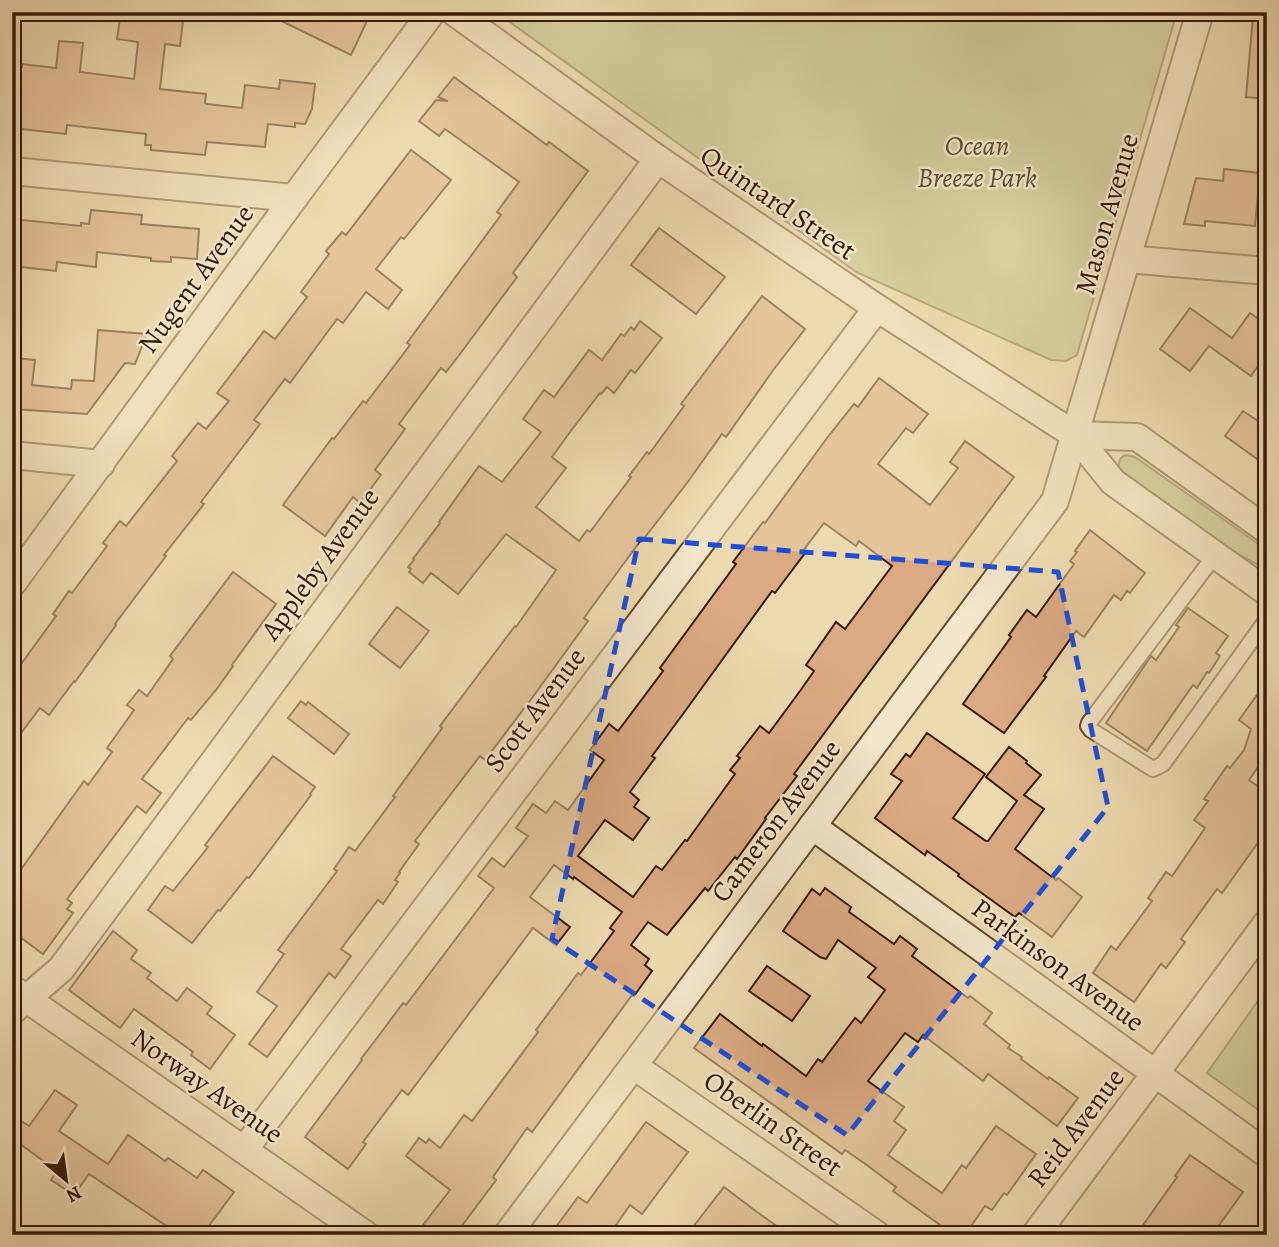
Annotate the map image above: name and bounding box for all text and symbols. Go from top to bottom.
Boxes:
park label: Ocean Breeze Park [917,127,1037,197]
street label: Mason Avenue [1066,129,1148,299]
street label: Quintard Street [693,137,863,269]
street label: Nugent Avenue [129,197,263,361]
street label: Appleby Avenue [251,480,388,649]
street label: Scott Avenue [476,640,594,780]
street label: Cameron Avenue [702,732,850,910]
street label: Parkinson Avenue [964,889,1152,1041]
street label: Norway Avenue [123,1019,291,1153]
street label: Reid Avenue [1018,1060,1134,1196]
street label: Oberlin Street [696,1062,850,1186]
north arrow [32,1146,102,1216]
text: N [61,1179,86,1209]

